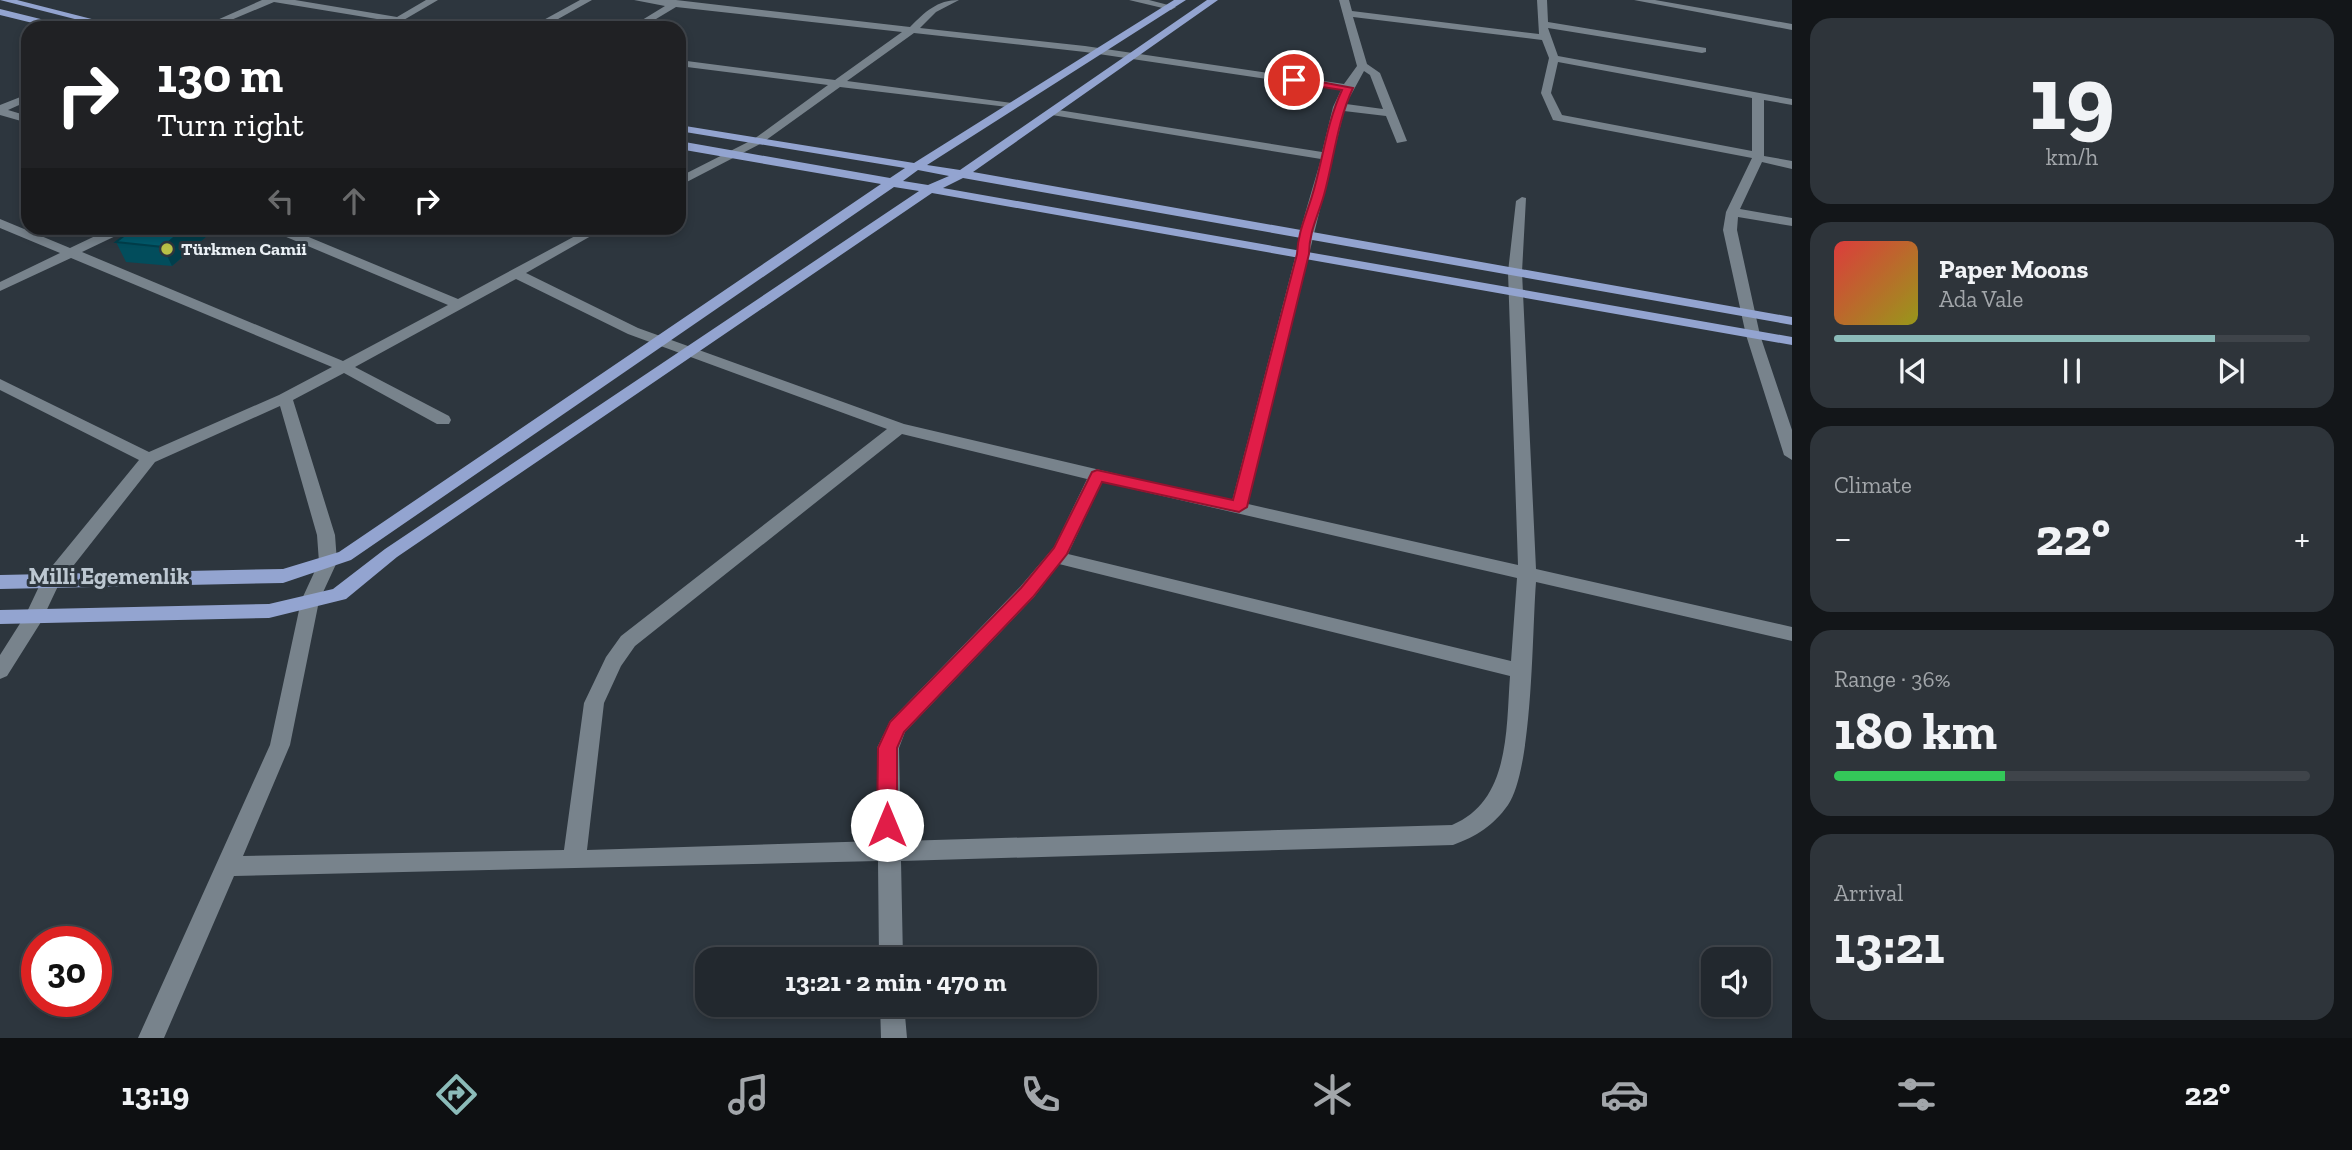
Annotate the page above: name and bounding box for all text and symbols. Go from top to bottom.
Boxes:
text: 19 [2029,43,2115,152]
text: 130 m [157,46,283,105]
icon: right [42,49,133,140]
pin [1264,50,1324,110]
icon: arrive [1275,61,1313,99]
text: Turn right [157,106,304,144]
text: km/h [2046,143,2098,171]
icon: left [262,182,300,220]
icon: ahead [335,182,373,220]
icon: right [408,182,446,220]
place label: Türkmen Camii [181,238,307,260]
marker: Türkmen Camii [159,241,175,257]
text: Paper Moons [1939,253,2088,285]
text: Ada Vale [1939,285,2023,313]
icon: previous [1894,352,1932,390]
icon: pause [2053,352,2091,390]
icon: next [2212,352,2250,390]
text: Climate [1834,471,1912,499]
text: 22° [2036,506,2110,568]
text: − [1834,515,1852,561]
text: + [2294,515,2310,561]
district label: Milli Egemenlik [29,562,190,590]
text: Range · 36% [1834,665,1951,693]
text: 180 km [1834,700,1997,762]
position arrow [850,788,924,862]
text: Arrival [1834,879,1903,907]
text: 13:21 [1834,914,1945,976]
speed limit sign: 30 [21,926,112,1017]
map controls [1701,947,1771,1017]
button: sound [1701,947,1771,1017]
text: 13:21 · 2 min · 470 m [785,966,1007,998]
icon: directions [432,1070,481,1119]
icon: music [724,1070,773,1119]
icon: phone [1016,1070,1065,1119]
icon: climate [1308,1070,1357,1119]
icon: car [1600,1070,1649,1119]
icon: filters [1892,1070,1941,1119]
text: 13:19 [122,1075,189,1113]
text: 22° [2184,1075,2230,1113]

